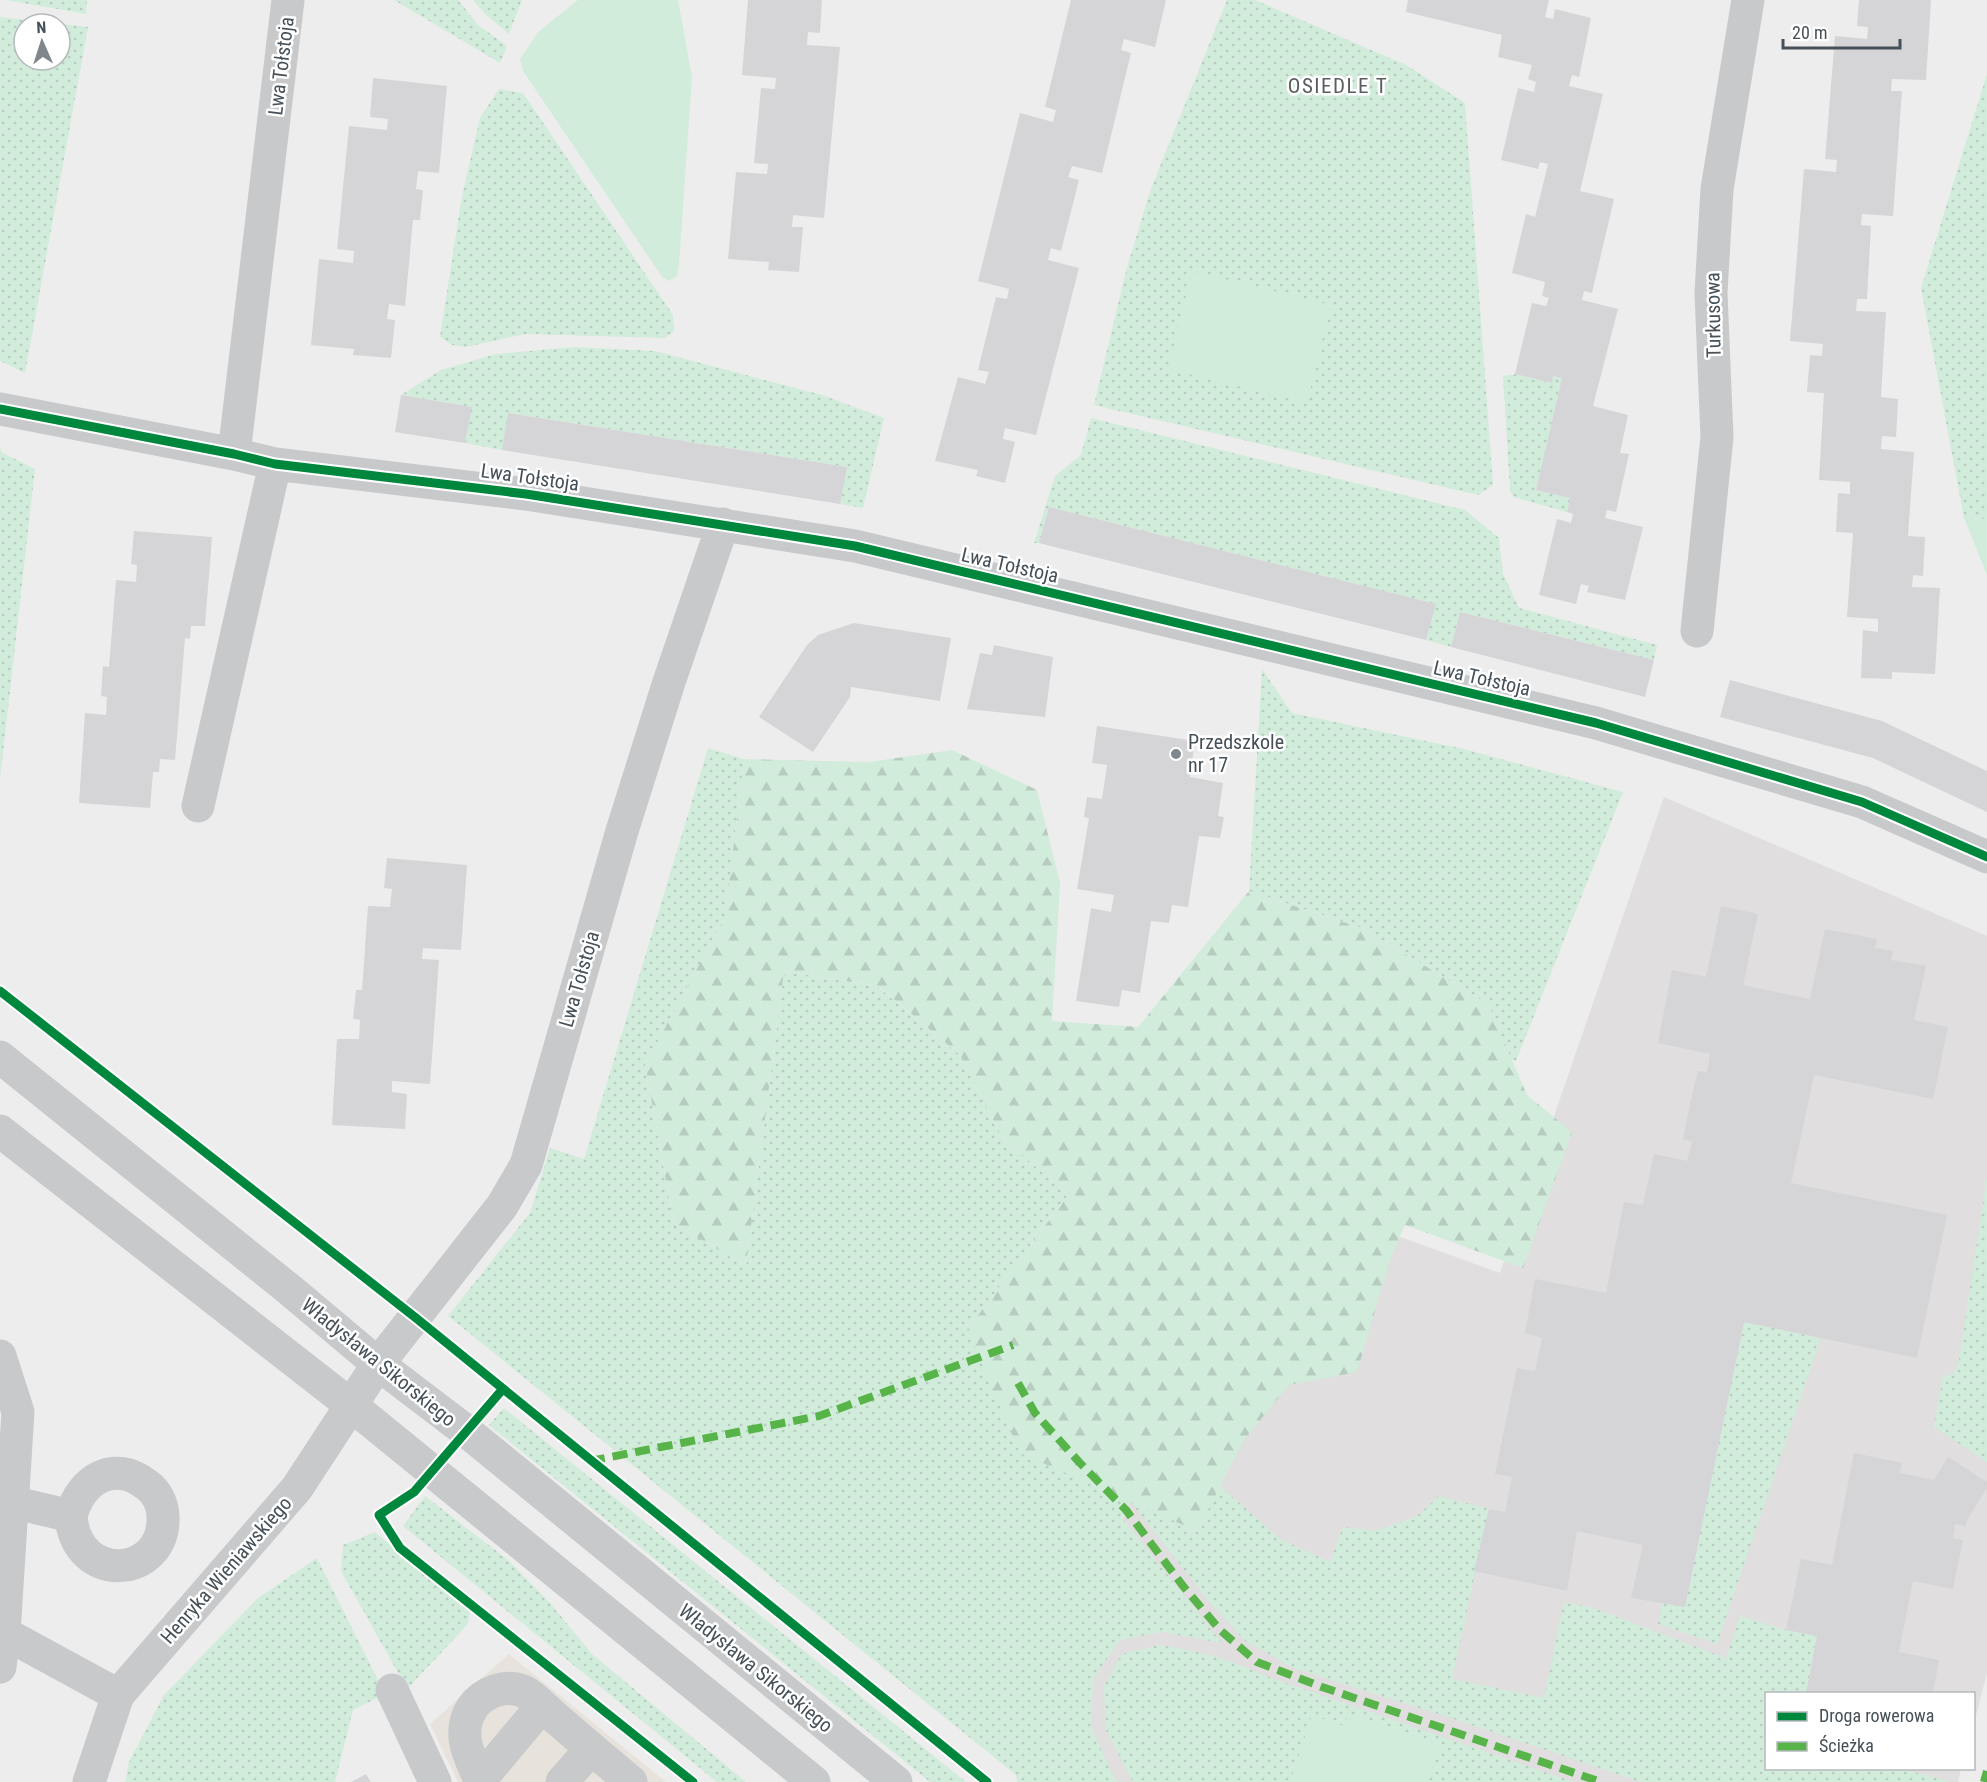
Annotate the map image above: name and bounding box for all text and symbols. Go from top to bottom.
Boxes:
north arrow [12,12,72,72]
scale bar [1783,12,1900,50]
street label: Lwa Tołstoja [263,15,299,117]
text: N [36,18,47,37]
text: 20 m [1792,22,1827,43]
district label: OSIEDLE T [1288,74,1388,98]
street label: Turkusowa [1700,272,1726,358]
street label: Lwa Tołstoja [479,458,581,496]
street label: Lwa Tołstoja [959,542,1061,588]
street label: Lwa Tołstoja [1431,655,1533,701]
place label: Przedszkole nr 17 [1188,730,1284,777]
marker: Przedszkole nr 17 [1169,747,1183,761]
street label: Lwa Tołstoja [554,928,604,1030]
street label: Władysława Sikorskiego [297,1293,461,1431]
street label: Henryka Wieniawskiego [155,1491,297,1649]
street label: Władysława Sikorskiego [674,1599,838,1737]
legend [1765,1692,1975,1770]
text: Droga rowerowa [1819,1705,1934,1726]
text: Ścieżka [1819,1735,1874,1756]

